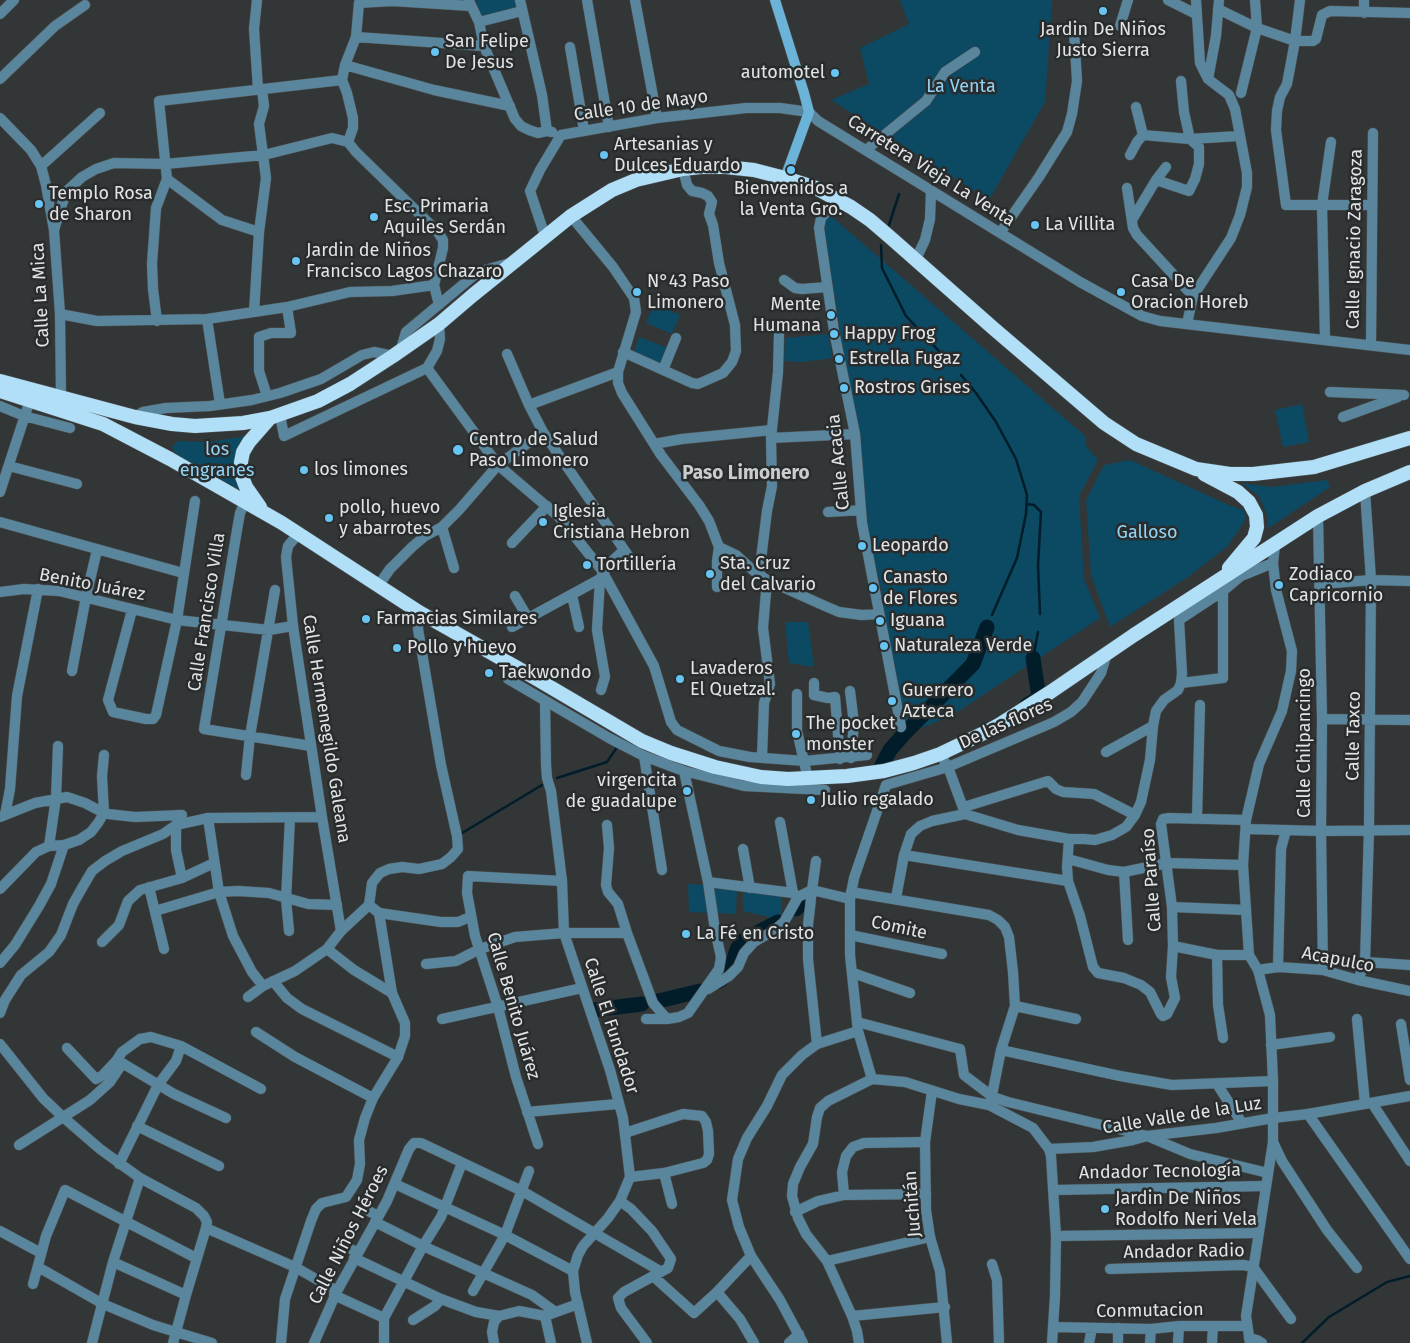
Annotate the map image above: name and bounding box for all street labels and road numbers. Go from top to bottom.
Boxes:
street label: Calle 10 de Mayo [572,86,710,126]
street label: Carretera Vieja La Venta [843,111,1019,231]
street label: Calle Ignacio Zaragoza [1343,149,1367,329]
street label: Calle La Mica [27,242,55,348]
street label: Calle Acacia [823,413,855,511]
street label: Calle Francisco Villa [184,531,230,693]
street label: Benito Juárez [37,564,147,606]
street label: Calle Hermenegildo Galeana [297,613,355,845]
street label: Calle Chilpancingo [1294,668,1316,818]
street label: Calle Taxco [1342,691,1366,781]
street label: De las flores [956,694,1056,754]
street label: Calle Paraíso [1138,827,1166,933]
street label: Comite [869,912,929,944]
street label: Calle Benito Juárez [482,930,544,1082]
street label: Acapulco [1300,942,1376,978]
street label: Calle El Fundador [579,955,643,1097]
street label: Calle Valle de la Luz [1101,1093,1263,1139]
street label: Andador Tecnología [1079,1160,1241,1184]
street label: Calle Niños Héroes [305,1162,393,1308]
street label: Juchitán [900,1170,926,1238]
street label: Andador Radio [1123,1240,1245,1264]
street label: Conmutacion [1096,1299,1204,1323]

